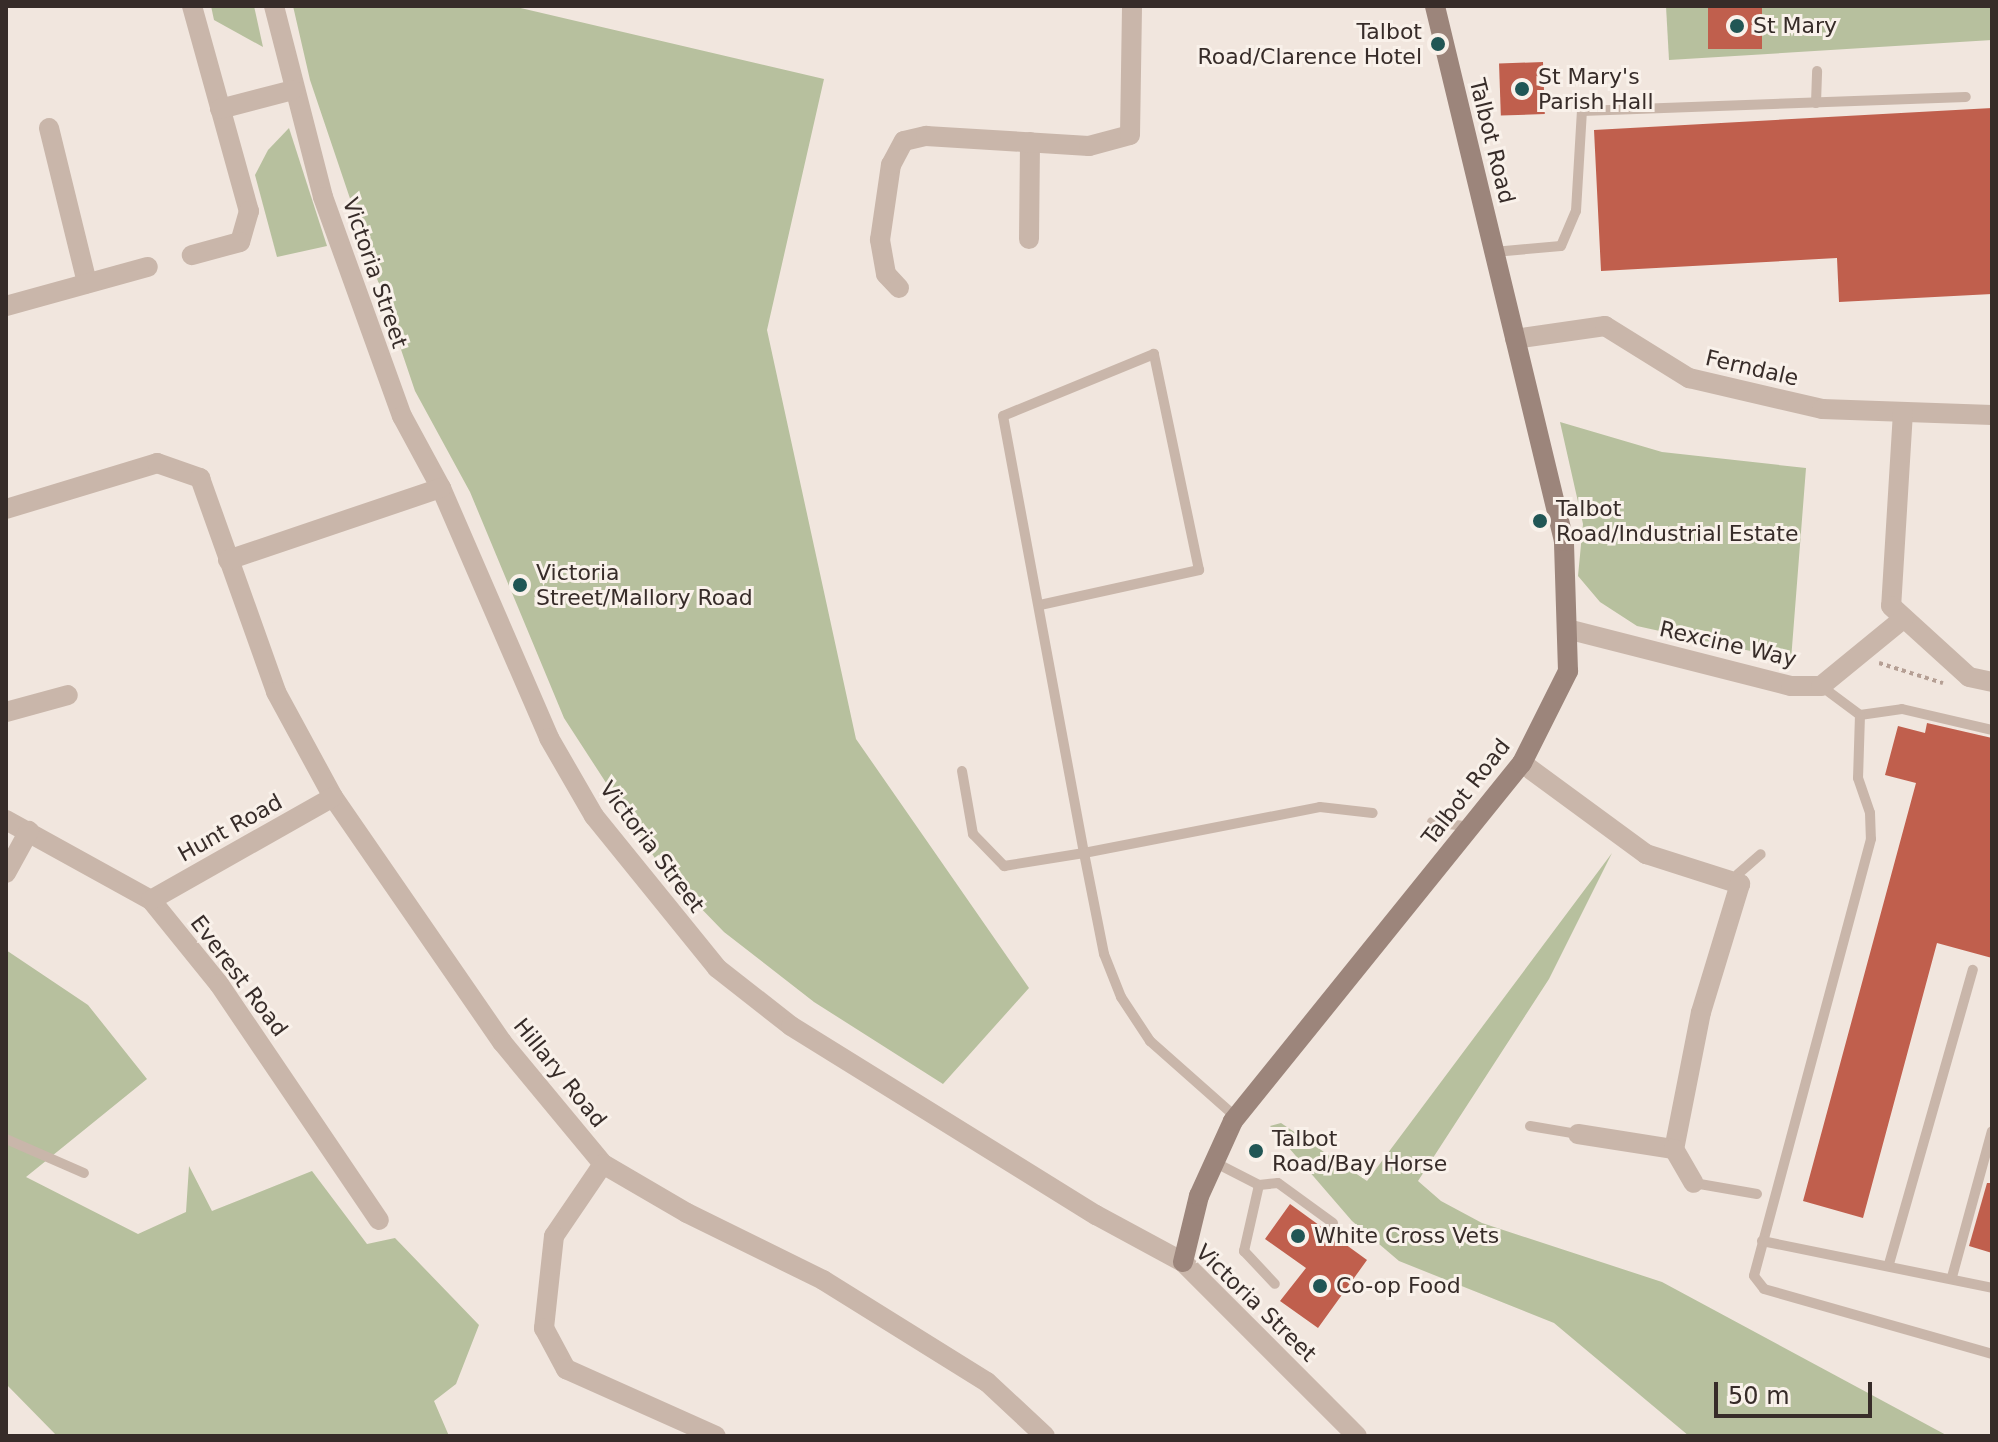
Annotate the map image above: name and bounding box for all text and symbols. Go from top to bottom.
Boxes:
place label: St Mary [1753,13,1837,39]
marker: St Mary [1728,17,1746,35]
place label: Talbot Road/Clarence Hotel [1197,18,1422,70]
marker: Talbot Road/Clarence Hotel [1429,35,1447,53]
place label: St Mary's Parish Hall [1538,63,1654,114]
street label: Talbot Road [1464,76,1520,206]
marker: St Mary's Parish Hall [1513,80,1531,98]
street label: Victoria Street [337,194,413,352]
street label: Ferndale [1703,344,1801,392]
place label: Talbot Road/Industrial Estate [1556,495,1798,546]
marker: Talbot Road/Industrial Estate [1531,512,1549,530]
place label: Victoria Street/Mallory Road [536,559,753,610]
marker: Victoria Street/Mallory Road [511,576,529,594]
street label: Rexcine Way [1657,615,1799,673]
street label: Talbot Road [1416,734,1516,850]
street label: Victoria Street [594,776,710,918]
street label: Hunt Road [173,789,287,867]
street label: Everest Road [185,910,293,1042]
street label: Hillary Road [508,1013,612,1133]
place label: Talbot Road/Bay Horse [1272,1125,1447,1176]
marker: Talbot Road/Bay Horse [1247,1142,1265,1160]
place label: White Cross Vets [1314,1223,1499,1249]
marker: White Cross Vets [1289,1227,1307,1245]
street label: Victoria Street [1190,1239,1322,1367]
place label: Co-op Food [1336,1273,1461,1299]
marker: Co-op Food [1311,1277,1329,1295]
scale bar [1718,1366,1876,1416]
text: 50 m [1728,1382,1790,1410]

